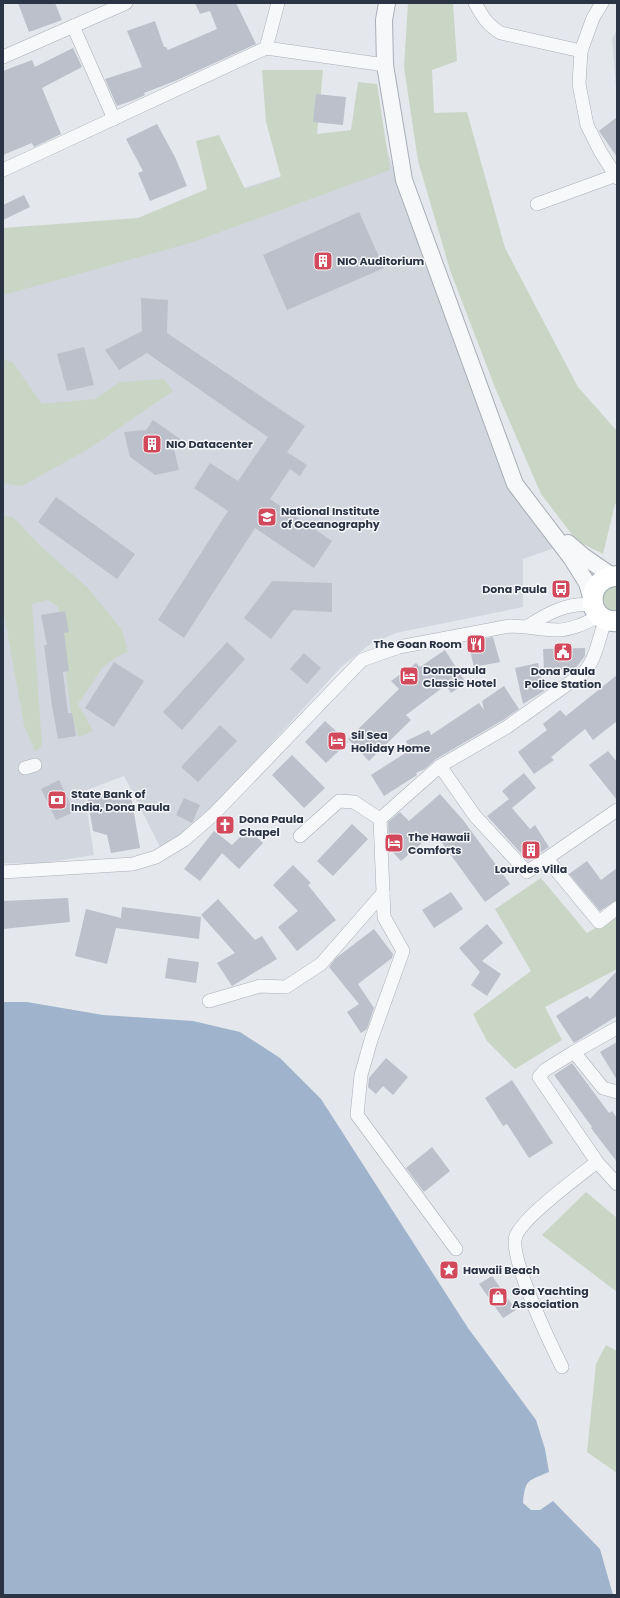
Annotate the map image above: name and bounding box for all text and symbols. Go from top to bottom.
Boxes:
building icon: NIO Auditorium [312,250,334,272]
place label: NIO Auditorium [337,253,425,269]
building icon: NIO Datacenter [141,433,163,455]
place label: NIO Datacenter [166,436,253,452]
place label: National Institute of Oceanography [281,503,380,532]
school or university icon: National Institute of Oceanography [256,506,278,528]
bus stop icon: Dona Paula [550,578,572,600]
place label: Dona Paula [482,581,547,597]
restaurant icon: The Goan Room [465,633,487,655]
place label: The Goan Room [374,636,462,652]
public building icon: Dona Paula Police Station [552,641,574,663]
place label: Donapaula Classic Hotel [423,662,496,691]
place label: Dona Paula Police Station [525,663,601,692]
hotel icon: Donapaula Classic Hotel [398,665,420,687]
place label: Sil Sea Holiday Home [351,727,430,756]
hotel icon: Sil Sea Holiday Home [326,730,348,752]
place label: State Bank of India, Dona Paula [71,786,170,815]
bank icon: State Bank of India, Dona Paula [46,789,68,811]
place label: Dona Paula Chapel [239,811,304,840]
church icon: Dona Paula Chapel [214,814,236,836]
place label: The Hawaii Comforts [408,829,470,858]
hotel icon: The Hawaii Comforts [383,832,405,854]
building icon: Lourdes Villa [520,839,542,861]
place label: Lourdes Villa [495,861,567,877]
place icon: Hawaii Beach [438,1259,460,1281]
place label: Hawaii Beach [463,1262,540,1278]
place label: Goa Yachting Association [512,1283,589,1312]
shop icon: Goa Yachting Association [487,1286,509,1308]

